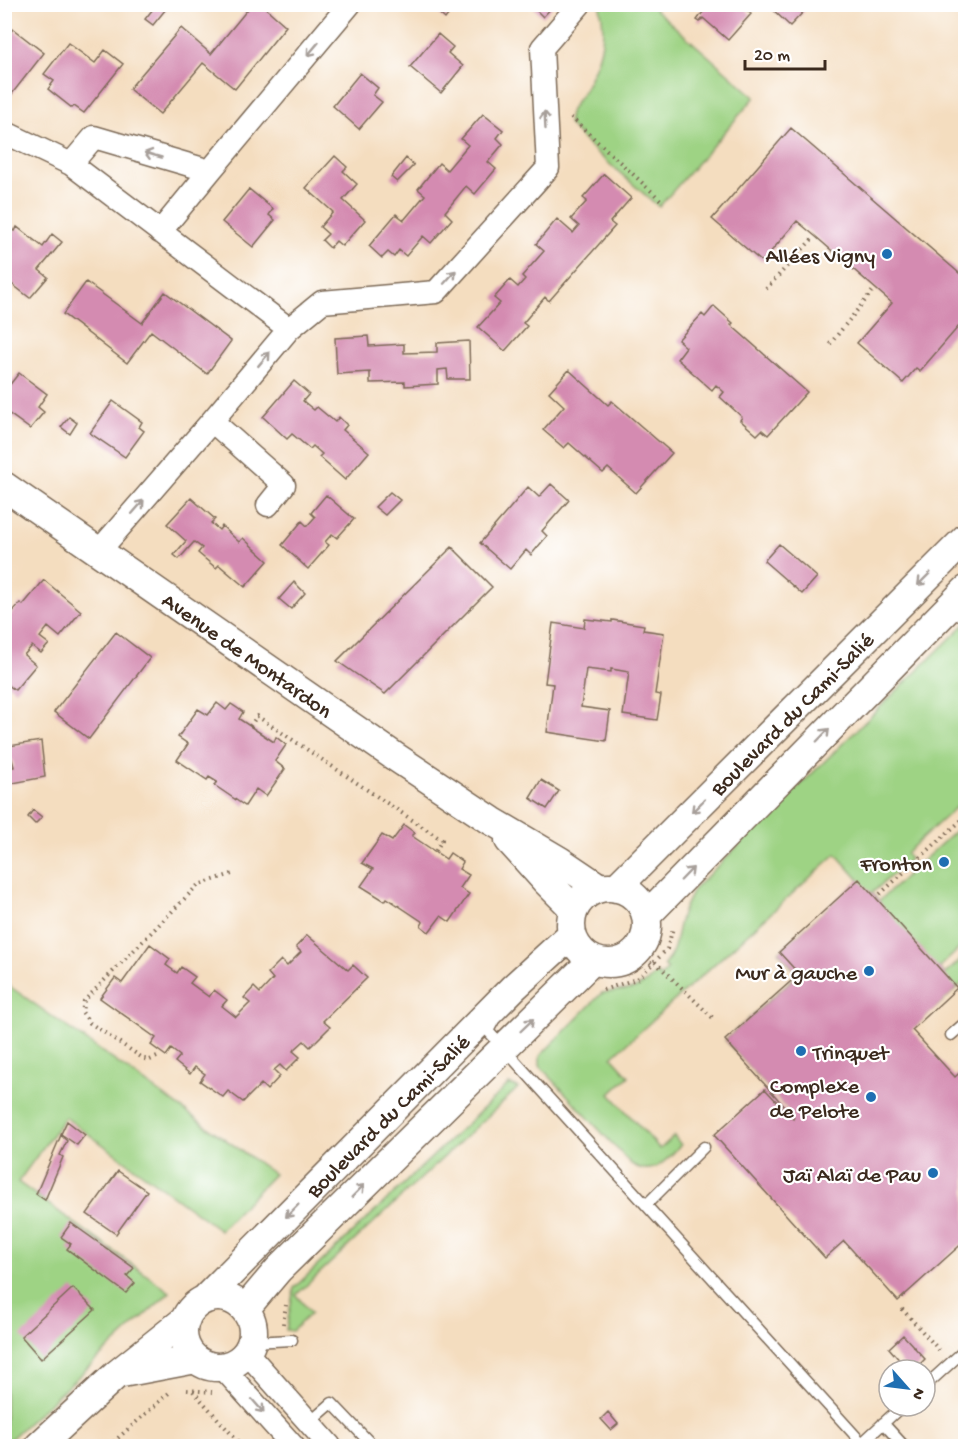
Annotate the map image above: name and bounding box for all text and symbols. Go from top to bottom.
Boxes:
scale bar [745,33,824,71]
one-way arrow [306,41,319,57]
text: 20 m [754,46,790,67]
one-way arrow [540,110,551,130]
one-way arrow [144,149,163,160]
place label: Allées Vigny [766,245,875,271]
marker: Allées Vigny [880,247,894,261]
one-way arrow [443,270,457,285]
one-way arrow [258,351,271,367]
one-way arrow [131,500,145,515]
one-way arrow [917,572,932,586]
street label: Avenue de Montardon [156,589,336,726]
street label: Boulevard du Cami-Salié [706,628,881,804]
one-way arrow [816,728,831,743]
one-way arrow [690,799,705,814]
place label: Fronton [859,853,933,879]
marker: Fronton [937,855,951,869]
one-way arrow [679,867,694,882]
place label: Mur à gauche [735,962,858,988]
marker: Mur à gauche [862,964,876,978]
one-way arrow [520,1017,535,1032]
street label: Boulevard du Cami-Salié [302,1030,477,1206]
place label: Trinquet [811,1042,890,1068]
marker: Trinquet [794,1044,808,1058]
place label: Complexe de Pelote [769,1075,860,1126]
marker: Complexe de Pelote [864,1090,878,1104]
place label: Jaï Alaï de Pau [783,1164,921,1190]
marker: Jaï Alaï de Pau [926,1166,940,1180]
one-way arrow [351,1184,366,1199]
one-way arrow [284,1204,299,1219]
north arrow [877,1358,937,1418]
text: N [906,1384,928,1403]
one-way arrow [251,1398,265,1413]

